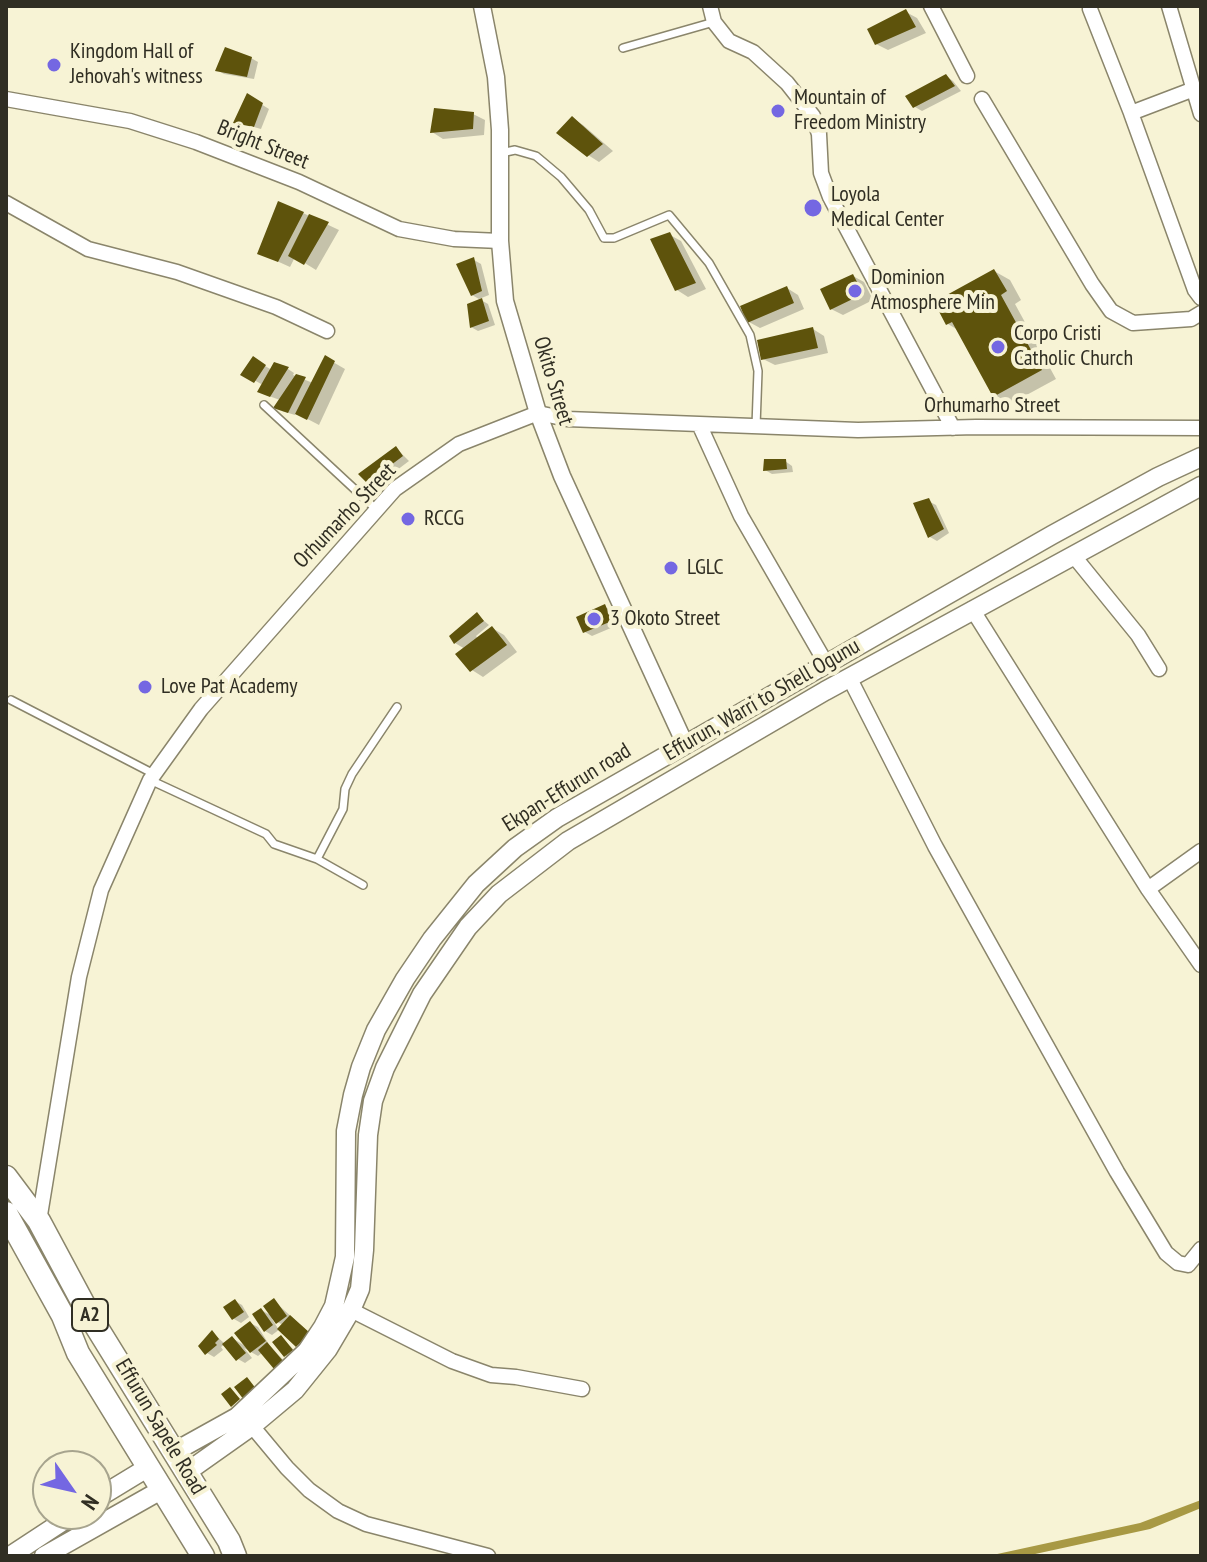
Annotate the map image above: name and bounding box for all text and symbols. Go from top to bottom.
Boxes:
place label: Kingdom Hall of Jehovah's witness [70,39,203,90]
marker: Kingdom Hall of Jehovah's witness [45,56,63,74]
place label: Mountain of Freedom Ministry [794,85,926,136]
marker: Mountain of Freedom Ministry [769,102,787,120]
street label: Bright Street [213,115,313,175]
place label: Loyola Medical Center [831,182,944,234]
marker: Loyola Medical Center [802,197,824,219]
place label: Dominion Atmosphere Min [871,265,995,316]
marker: Dominion Atmosphere Min [846,282,864,300]
place label: Corpo Cristi Catholic Church [1014,321,1133,372]
street label: Okito Street [527,334,579,428]
marker: Corpo Cristi Catholic Church [989,338,1007,356]
street label: Orhumarho Street [924,393,1060,419]
street label: Orhumarho Street [288,458,402,574]
place label: RCCG [424,506,464,532]
marker: RCCG [399,510,417,528]
place label: LGLC [687,555,724,581]
marker: LGLC [662,559,680,577]
place label: 3 Okoto Street [610,606,720,632]
marker: 3 Okoto Street [585,610,603,628]
street label: Effurun, Warri to Shell Ogunu [659,633,865,767]
place label: Love Pat Academy [161,674,298,700]
marker: Love Pat Academy [136,678,154,696]
street label: Ekpan-Effurun road [498,738,636,838]
road number: A2 [72,1299,108,1331]
street label: Effurun Sapele Road [109,1354,211,1500]
north arrow [32,1450,112,1530]
text: N [75,1490,105,1515]

